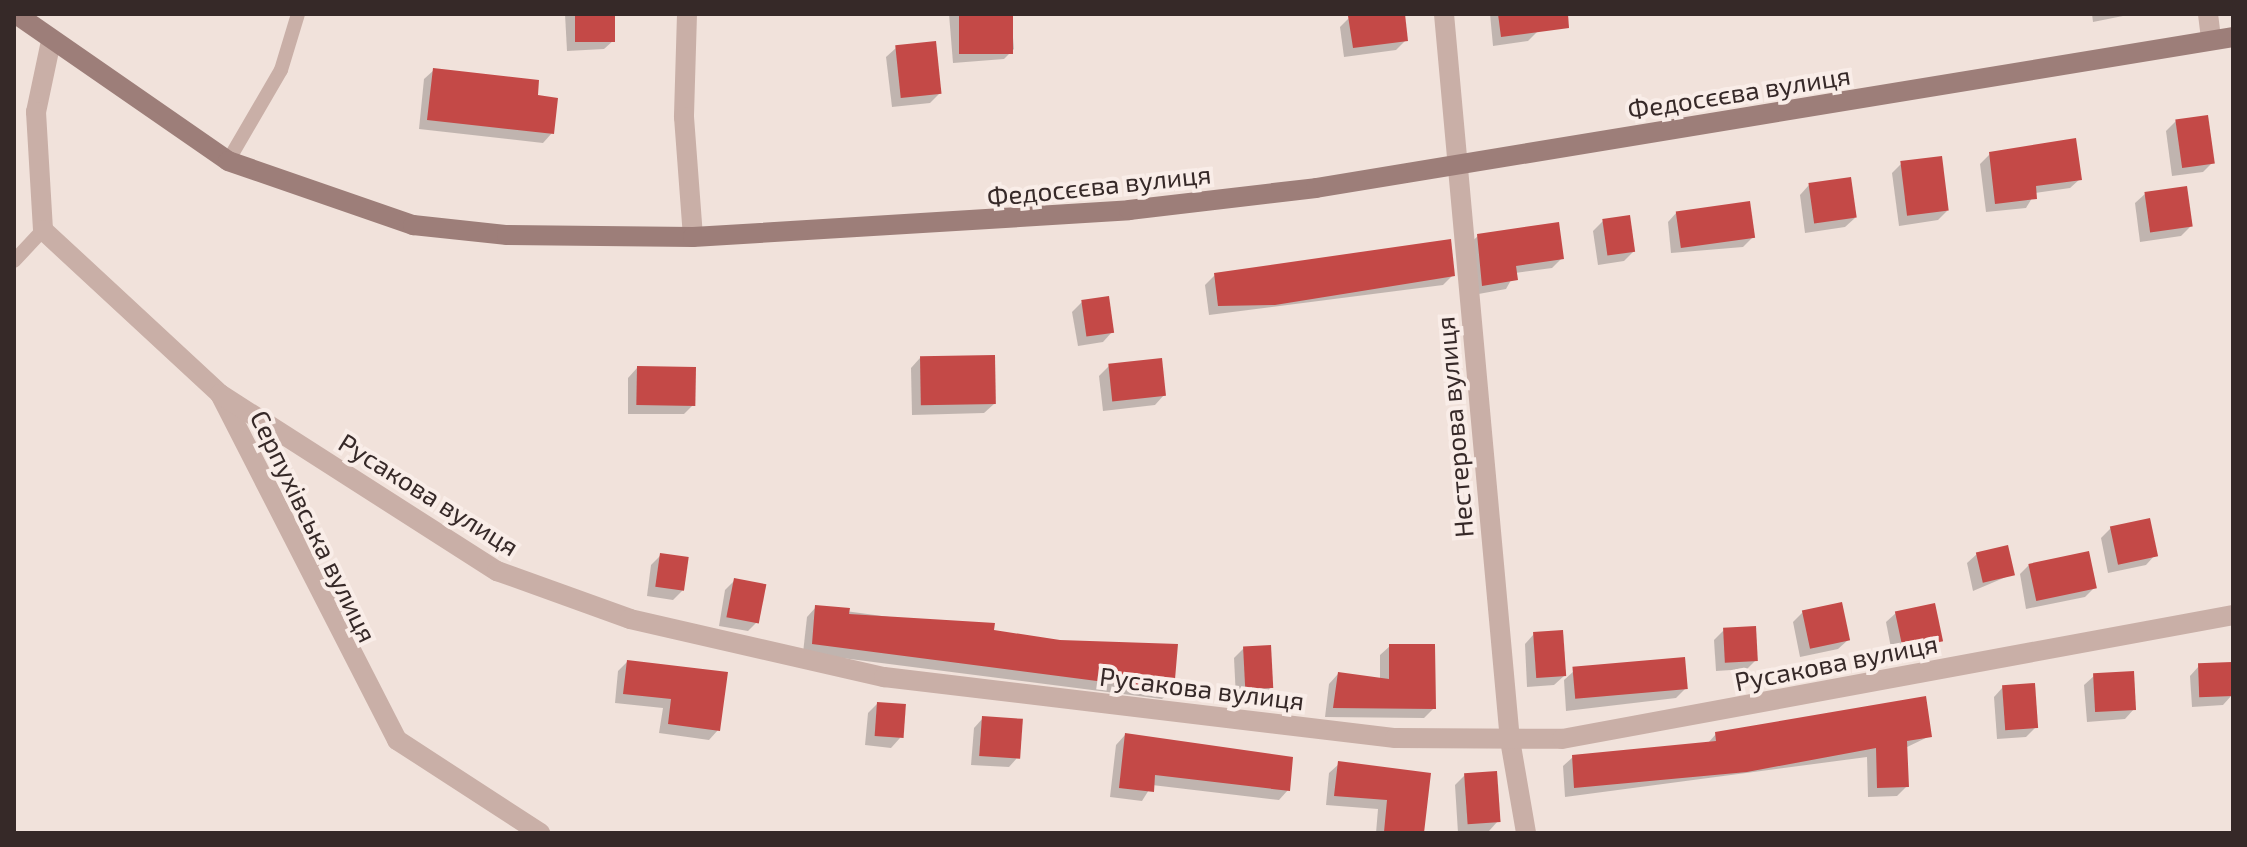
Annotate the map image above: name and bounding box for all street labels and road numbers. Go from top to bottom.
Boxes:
street label: Федосєєва вулиця [1625,59,1853,125]
street label: Федосєєва вулиця [985,158,1213,212]
street label: Нестерова вулиця [1429,315,1479,539]
street label: Серпухівська вулиця [244,405,384,647]
street label: Русакова вулиця [333,426,525,562]
street label: Русакова вулиця [1732,627,1940,697]
street label: Русакова вулиця [1098,660,1306,716]

